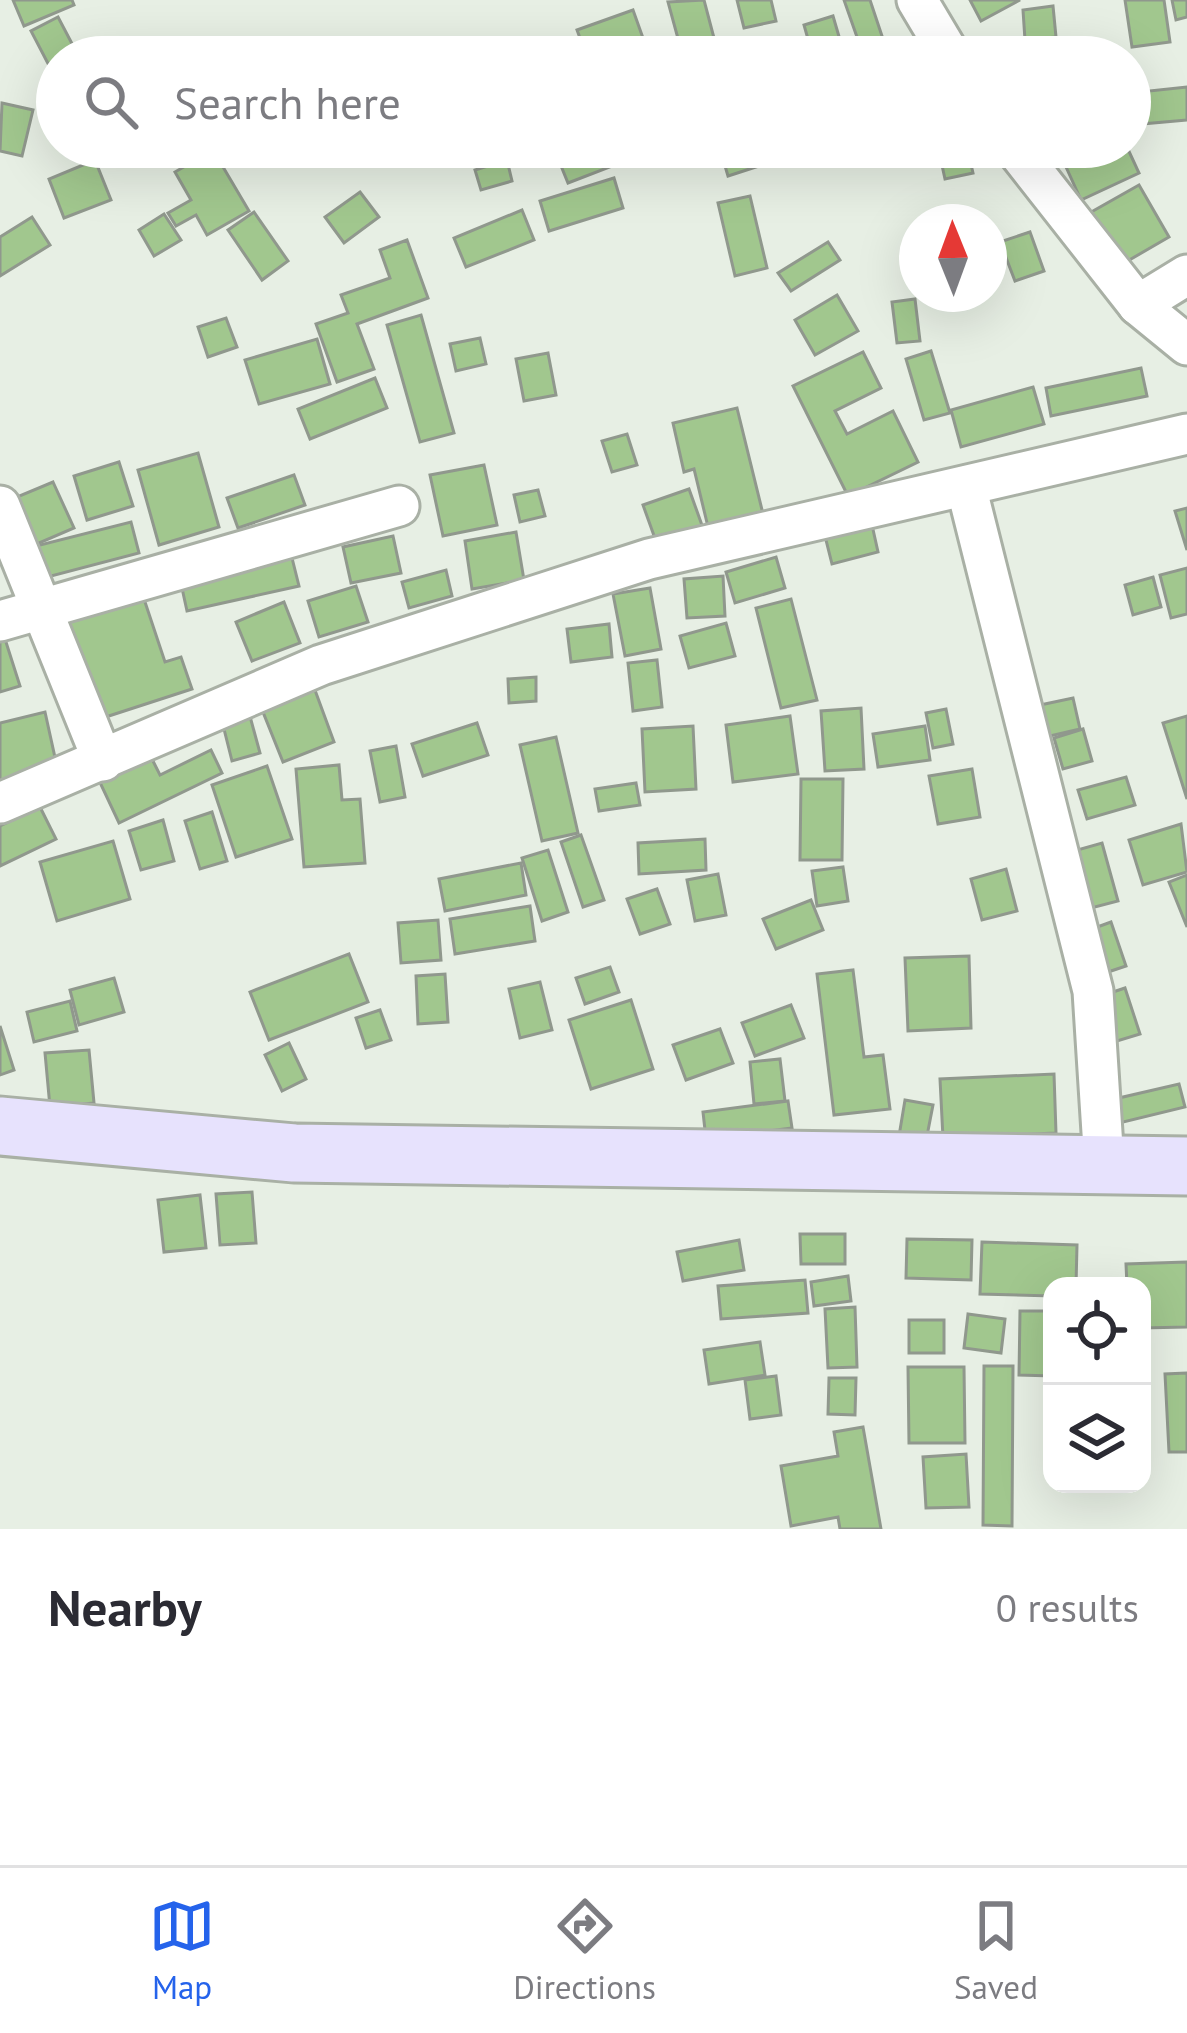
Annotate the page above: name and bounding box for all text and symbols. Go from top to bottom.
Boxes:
search box [36,36,1151,168]
icon: search [78,69,144,135]
text: Search here [174,73,401,131]
north arrow [899,204,1007,312]
map controls [1043,1277,1151,1493]
button: locate [1043,1277,1151,1385]
button: layers [1043,1385,1151,1493]
text: Nearby [48,1574,202,1640]
text: 0 results [996,1582,1139,1633]
tab: Map [149,1893,215,2008]
tab: Directions [513,1893,656,2008]
tab: Saved [954,1893,1038,2008]

